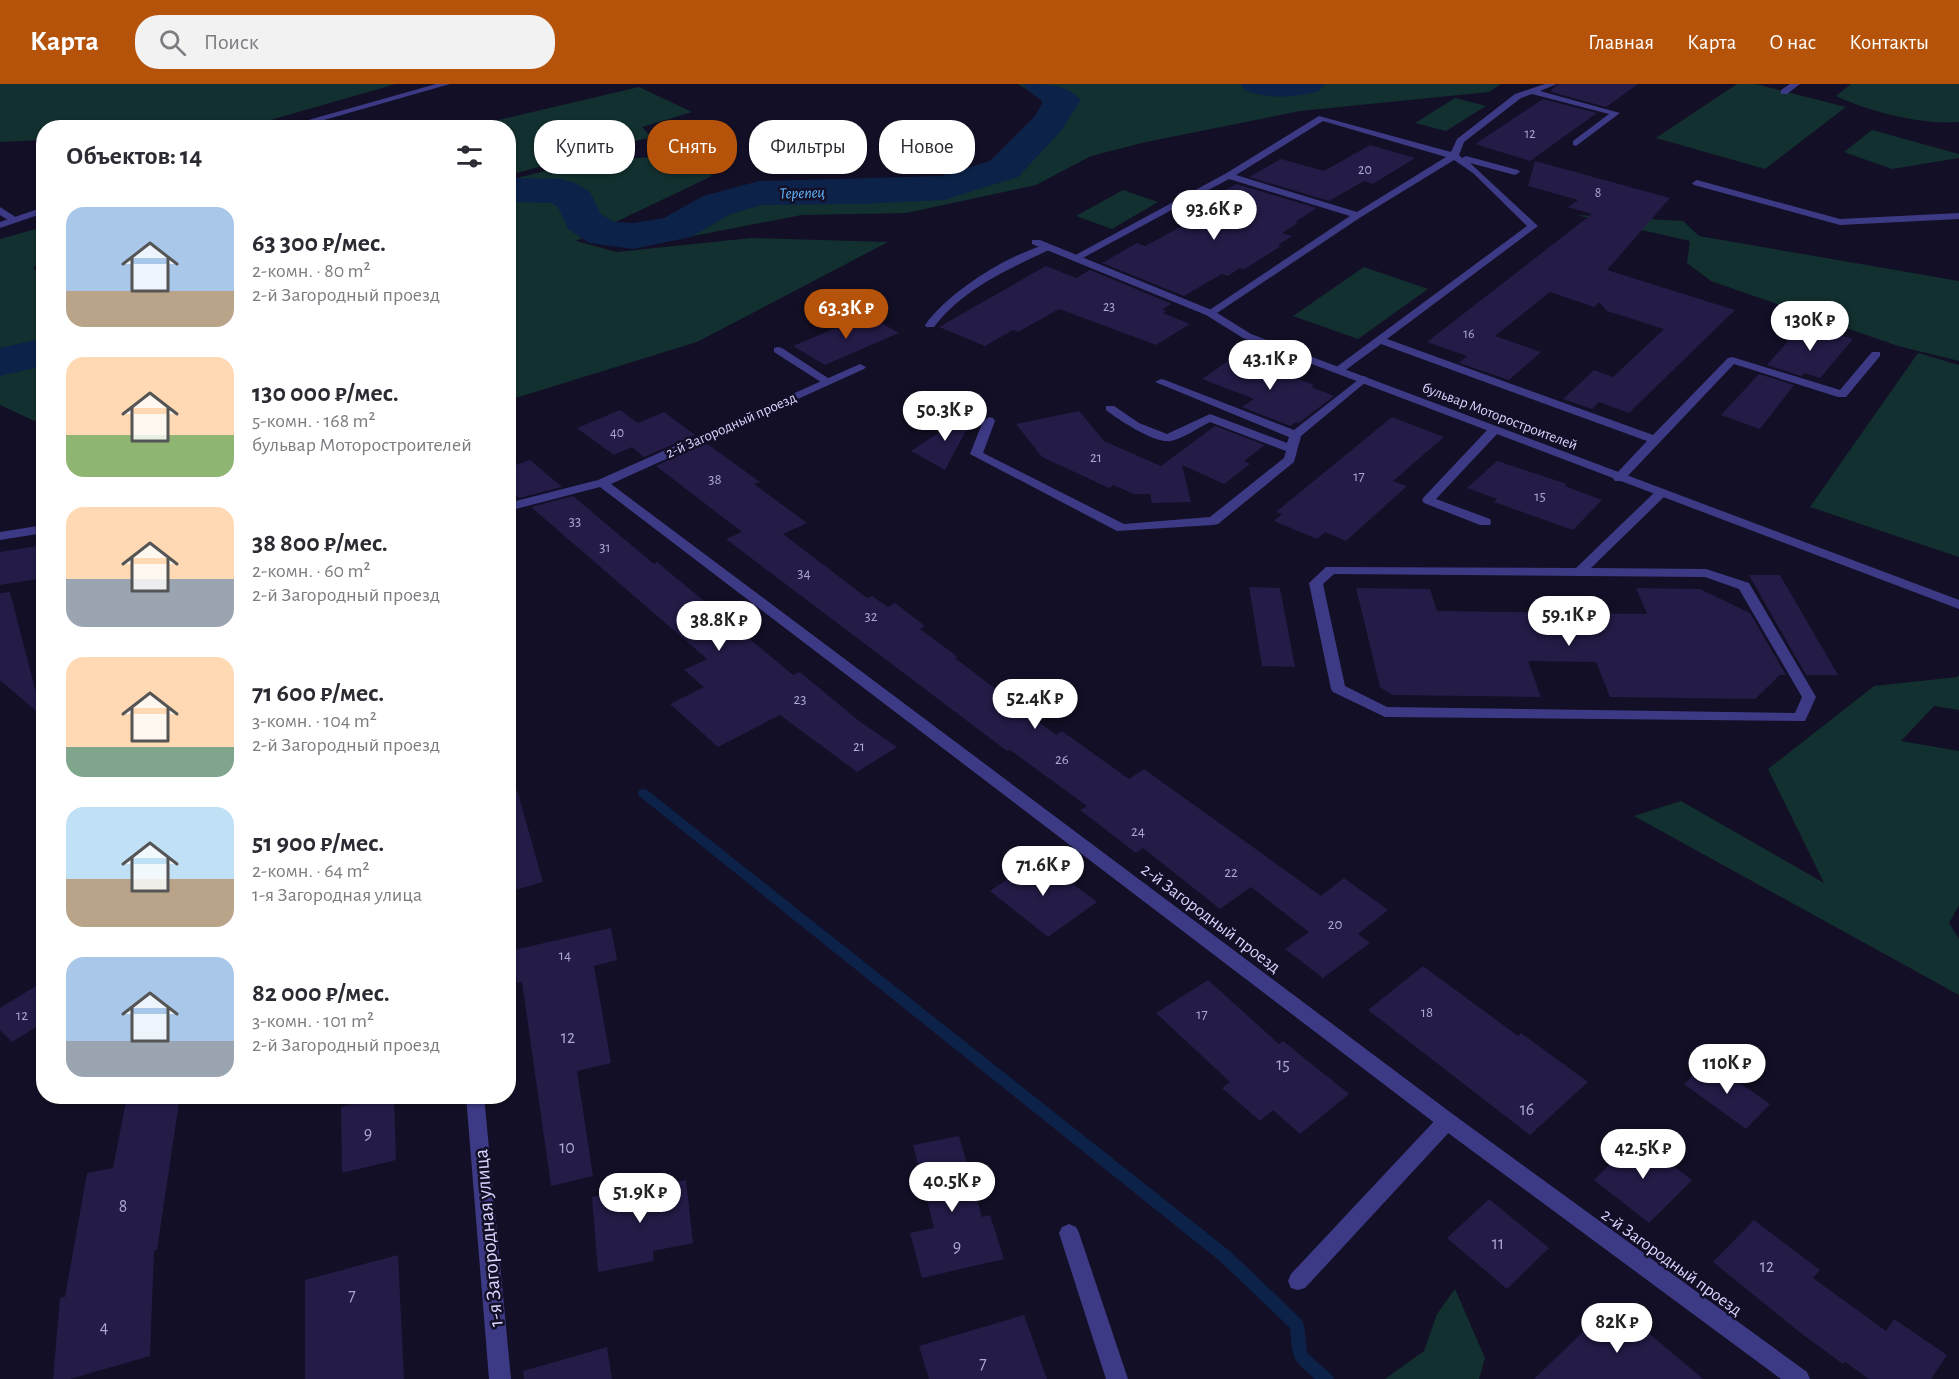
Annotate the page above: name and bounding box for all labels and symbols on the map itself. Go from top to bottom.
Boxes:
house number: 12 [1524,127,1536,141]
house number: 20 [1358,163,1372,177]
water label: Терепец [779,184,825,203]
house number: 8 [1595,186,1601,200]
pin: 93.6K ₽ [1159,190,1269,241]
pin: 63.3K ₽ [791,289,901,340]
house number: 23 [1103,300,1115,314]
pin: 130K ₽ [1761,301,1859,352]
house number: 16 [1463,327,1475,341]
pin: 43.1K ₽ [1215,340,1325,391]
street label: бульвар Моторостроителей [1420,380,1579,453]
street label: 2-й Загородный проезд [664,390,799,461]
pin: 50.3K ₽ [890,391,1000,442]
house number: 40 [610,426,624,440]
house number: 21 [1090,450,1102,465]
house number: 17 [1353,469,1365,484]
house number: 38 [708,472,722,487]
house number: 15 [1534,489,1546,504]
house number: 33 [569,514,581,529]
house number: 31 [599,540,611,555]
house number: 34 [797,566,811,581]
pin: 59.1K ₽ [1514,596,1624,647]
pin: 38.8K ₽ [664,601,774,652]
house number: 32 [864,609,878,624]
pin: 52.4K ₽ [980,679,1090,730]
house number: 23 [793,692,807,707]
house number: 21 [853,739,865,754]
house number: 26 [1055,752,1069,767]
house number: 24 [1131,824,1145,839]
pin: 71.6K ₽ [988,846,1098,897]
street label: 2-й Загородный проезд [1137,861,1283,977]
house number: 22 [1224,865,1238,880]
house number: 20 [1328,917,1342,932]
house number: 14 [559,948,571,963]
house number: 18 [1421,1005,1433,1020]
house number: 17 [1196,1007,1208,1022]
house number: 12 [16,1008,28,1023]
house number: 12 [561,1029,575,1047]
pin: 110K ₽ [1678,1044,1776,1095]
house number: 15 [1276,1056,1290,1074]
house number: 16 [1520,1101,1534,1119]
house number: 9 [364,1125,372,1143]
pin: 42.5K ₽ [1588,1129,1698,1180]
house number: 10 [559,1139,575,1157]
street label: 1-я Загородная улица [470,1148,507,1328]
pin: 40.5K ₽ [897,1162,1007,1213]
pin: 51.9K ₽ [585,1173,695,1224]
house number: 8 [119,1198,127,1216]
street label: 2-й Загородный проезд [1598,1206,1745,1320]
house number: 11 [1492,1235,1504,1253]
house number: 9 [953,1238,961,1256]
house number: 12 [1760,1258,1774,1276]
house number: 7 [348,1287,356,1305]
pin: 82K ₽ [1575,1303,1659,1354]
house number: 4 [100,1319,109,1337]
house number: 7 [979,1355,987,1373]

